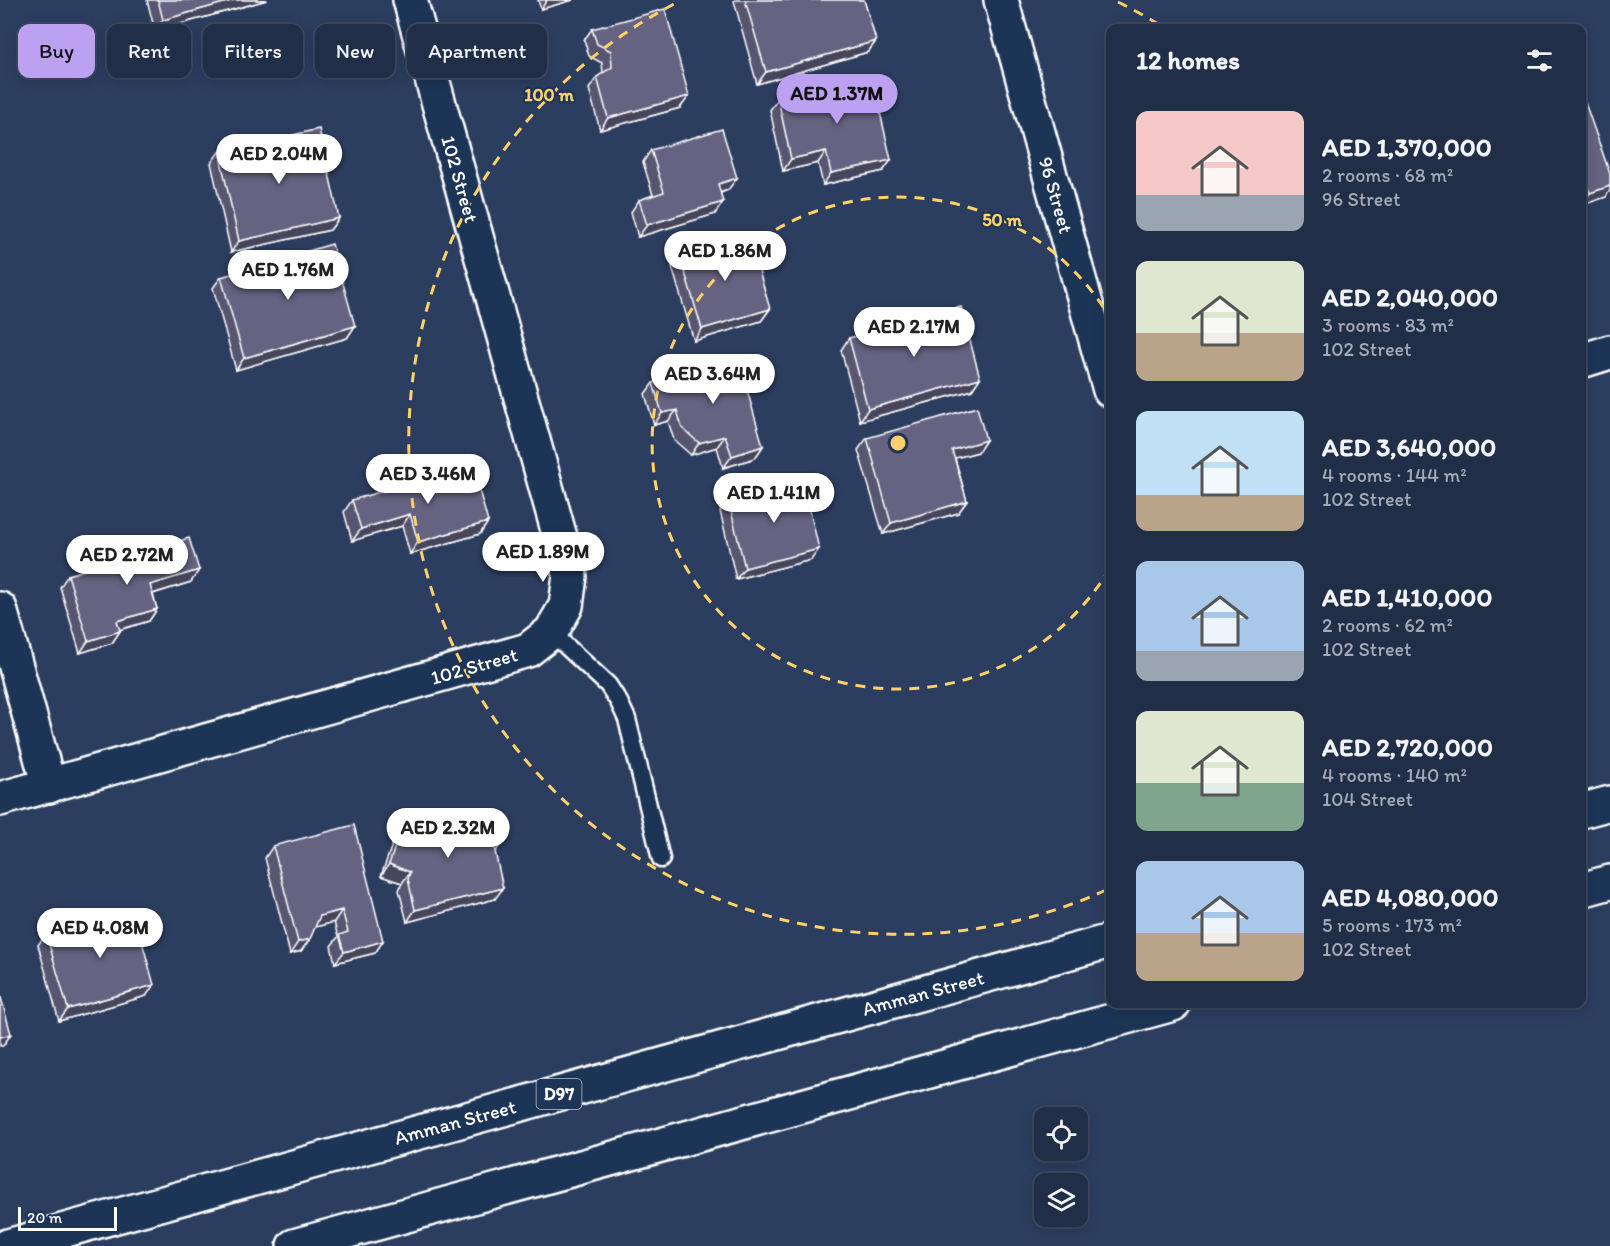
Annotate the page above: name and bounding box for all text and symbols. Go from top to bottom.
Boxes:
chip: Buy [18,24,95,78]
chip: Rent [107,24,191,78]
chip: Filters [203,24,303,78]
chip: New [315,24,395,78]
chip: Apartment [407,24,547,78]
text: 12 homes [1136,44,1240,76]
icon: filters [1523,44,1556,77]
pin: AED 1.37M [768,74,906,125]
text: AED 1.37M [791,81,883,105]
text: 100 m [524,84,575,106]
text: AED 1,370,000 [1322,131,1492,163]
street label: 102 Street [436,133,484,225]
pin: AED 2.04M [210,134,348,185]
icon: home [1184,135,1256,207]
text: AED 2.04M [230,141,328,165]
street label: 96 Street [1034,154,1078,236]
text: 2 rooms · 68 m² [1322,163,1453,187]
text: 96 Street [1322,187,1400,211]
text: 50 m [982,209,1023,231]
pin: AED 1.86M [656,231,794,282]
text: AED 1.86M [678,238,772,262]
pin: AED 1.76M [219,250,357,301]
text: AED 1.76M [242,257,334,281]
text: AED 2,040,000 [1322,281,1498,313]
icon: home [1184,285,1256,357]
pin: AED 2.17M [845,307,983,358]
text: 3 rooms · 83 m² [1322,313,1454,337]
text: AED 2.17M [868,314,960,338]
text: 102 Street [1322,337,1411,361]
pin: AED 3.64M [644,354,782,405]
text: AED 3.64M [665,361,761,385]
text: AED 3,640,000 [1322,431,1496,463]
centre of rings [888,433,908,453]
icon: home [1184,435,1256,507]
pin: AED 3.46M [359,454,497,505]
text: AED 3.46M [380,461,476,485]
text: 4 rooms · 144 m² [1322,463,1467,487]
pin: AED 1.41M [705,473,843,524]
text: AED 1.41M [727,480,821,504]
text: 102 Street [1322,487,1411,511]
pin: AED 1.89M [474,532,612,583]
pin: AED 2.72M [58,535,196,586]
text: AED 1.89M [496,539,590,563]
text: AED 2.72M [80,542,174,566]
text: AED 1,410,000 [1322,581,1492,613]
icon: home [1184,585,1256,657]
text: 2 rooms · 62 m² [1322,613,1453,637]
text: 102 Street [1322,637,1411,661]
street label: 102 Street [428,642,520,690]
text: AED 2,720,000 [1322,731,1493,763]
icon: home [1184,735,1256,807]
text: 4 rooms · 140 m² [1322,763,1467,787]
text: 104 Street [1322,787,1413,811]
pin: AED 2.32M [379,808,517,859]
text: AED 2.32M [401,815,495,839]
text: AED 4,080,000 [1322,881,1499,913]
icon: home [1184,885,1256,957]
pin: AED 4.08M [31,908,169,959]
text: 5 rooms · 173 m² [1322,913,1462,937]
text: AED 4.08M [51,915,149,939]
text: 102 Street [1322,937,1411,961]
street label: Amman Street [860,965,986,1021]
road number: D97 [536,1079,582,1109]
street label: Amman Street [392,1094,518,1150]
map controls [1034,1107,1088,1227]
button: locate [1034,1107,1088,1161]
button: layers [1034,1173,1088,1227]
scale bar [18,1204,117,1232]
text: 20 m [27,1208,62,1227]

